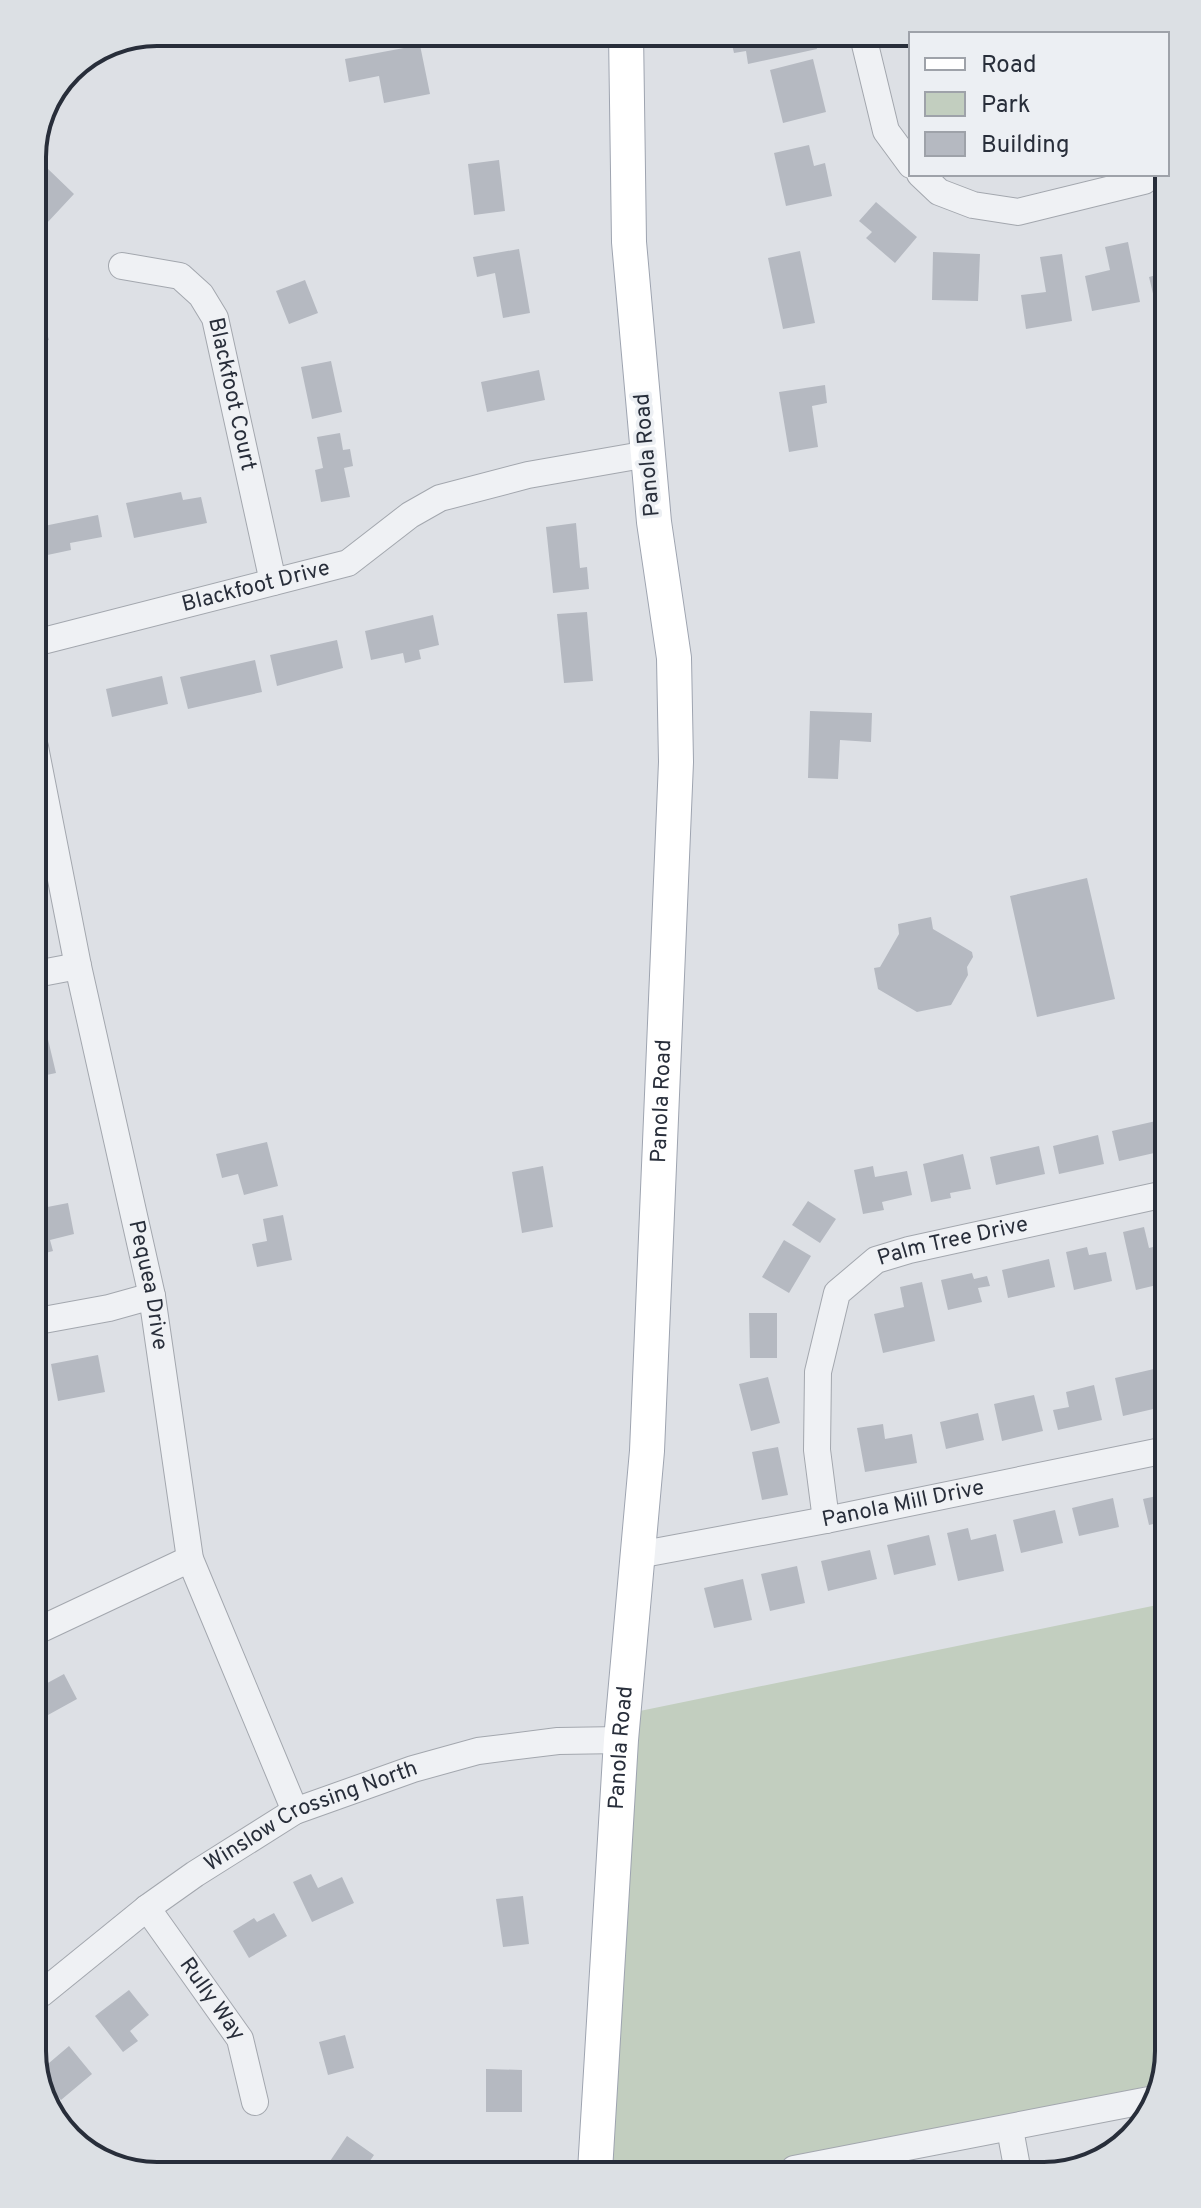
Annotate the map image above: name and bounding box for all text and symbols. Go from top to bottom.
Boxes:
legend [909,32,1169,176]
text: Road [981,51,1037,81]
text: Park [981,91,1031,121]
text: Building [981,131,1070,161]
street label: Blackfoot Court [202,315,262,473]
street label: Panola Road [629,392,667,518]
street label: Blackfoot Drive [179,555,333,618]
street label: Panola Road [646,1039,678,1164]
street label: Palm Tree Drive [874,1211,1031,1272]
street label: Pequea Drive [122,1218,173,1352]
street label: Panola Mill Drive [820,1474,987,1534]
street label: Panola Road [603,1685,639,1810]
street label: Winslow Crossing North [200,1755,421,1878]
street label: Rully Way [173,1952,251,2046]

